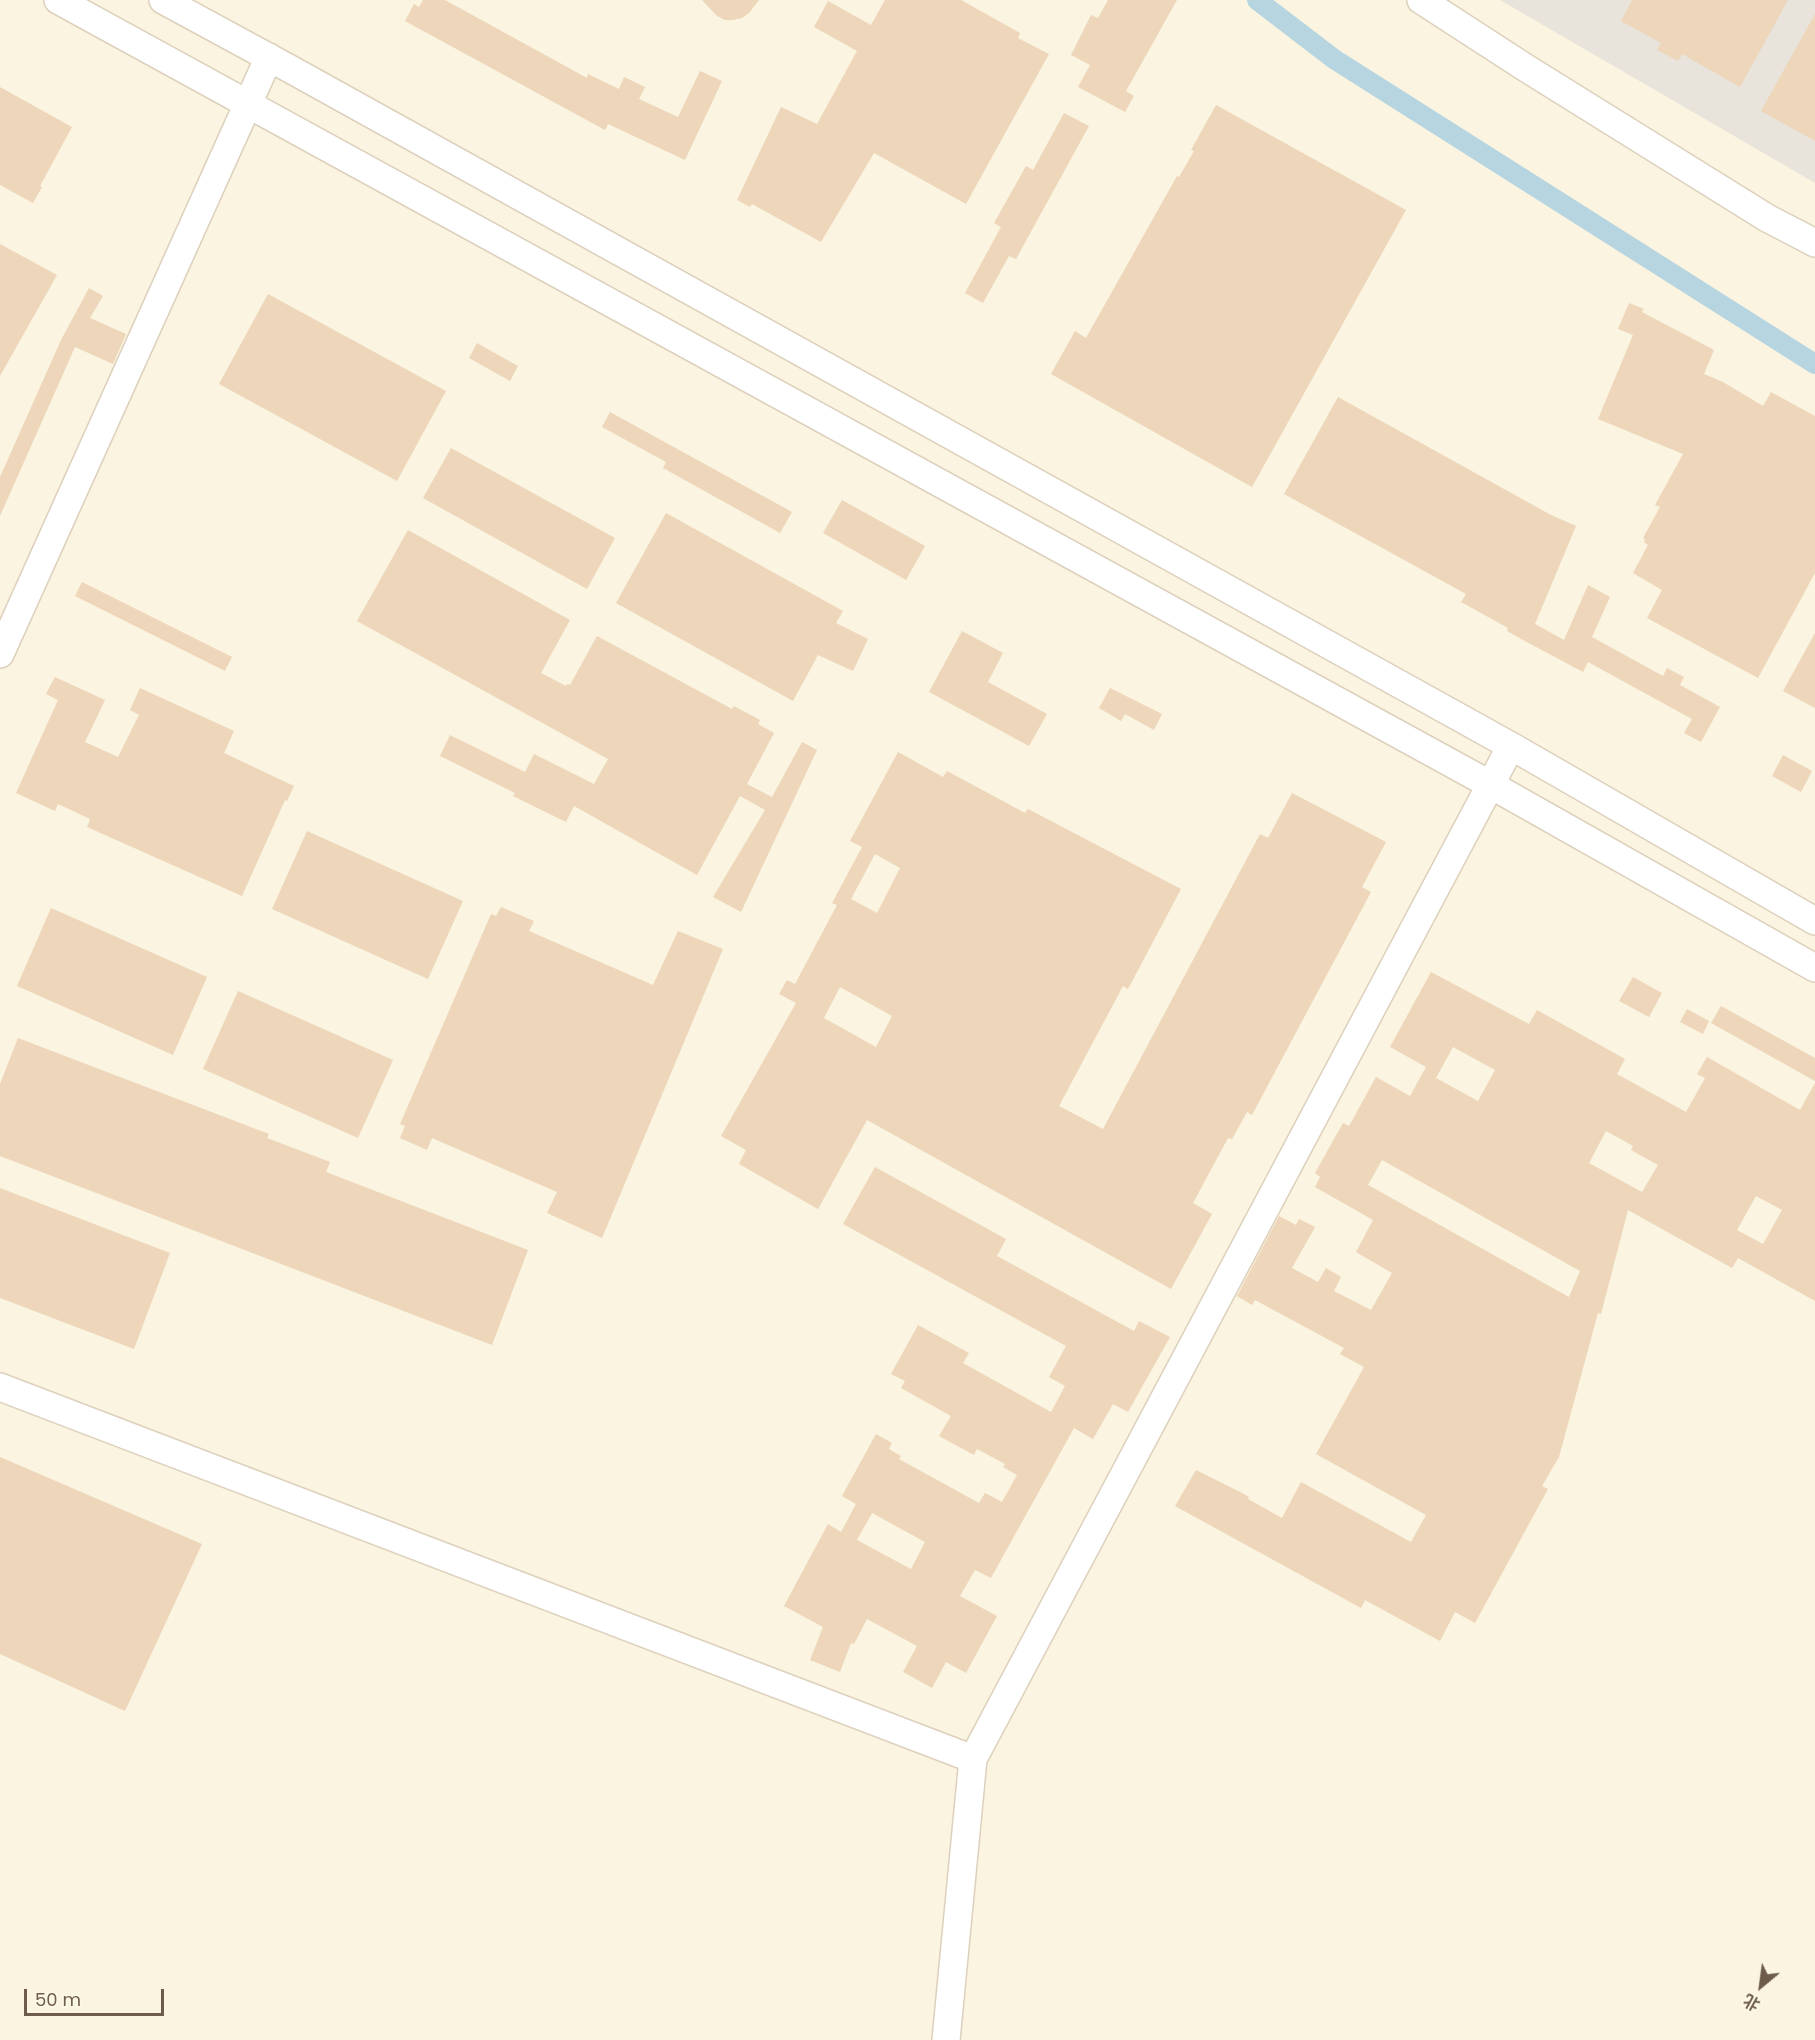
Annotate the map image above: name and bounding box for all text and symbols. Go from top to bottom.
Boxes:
north arrow [1731,1956,1791,2016]
scale bar [27,1977,166,2015]
text: 50 m [35,1987,81,2012]
text: 北 [1739,1988,1765,2016]

